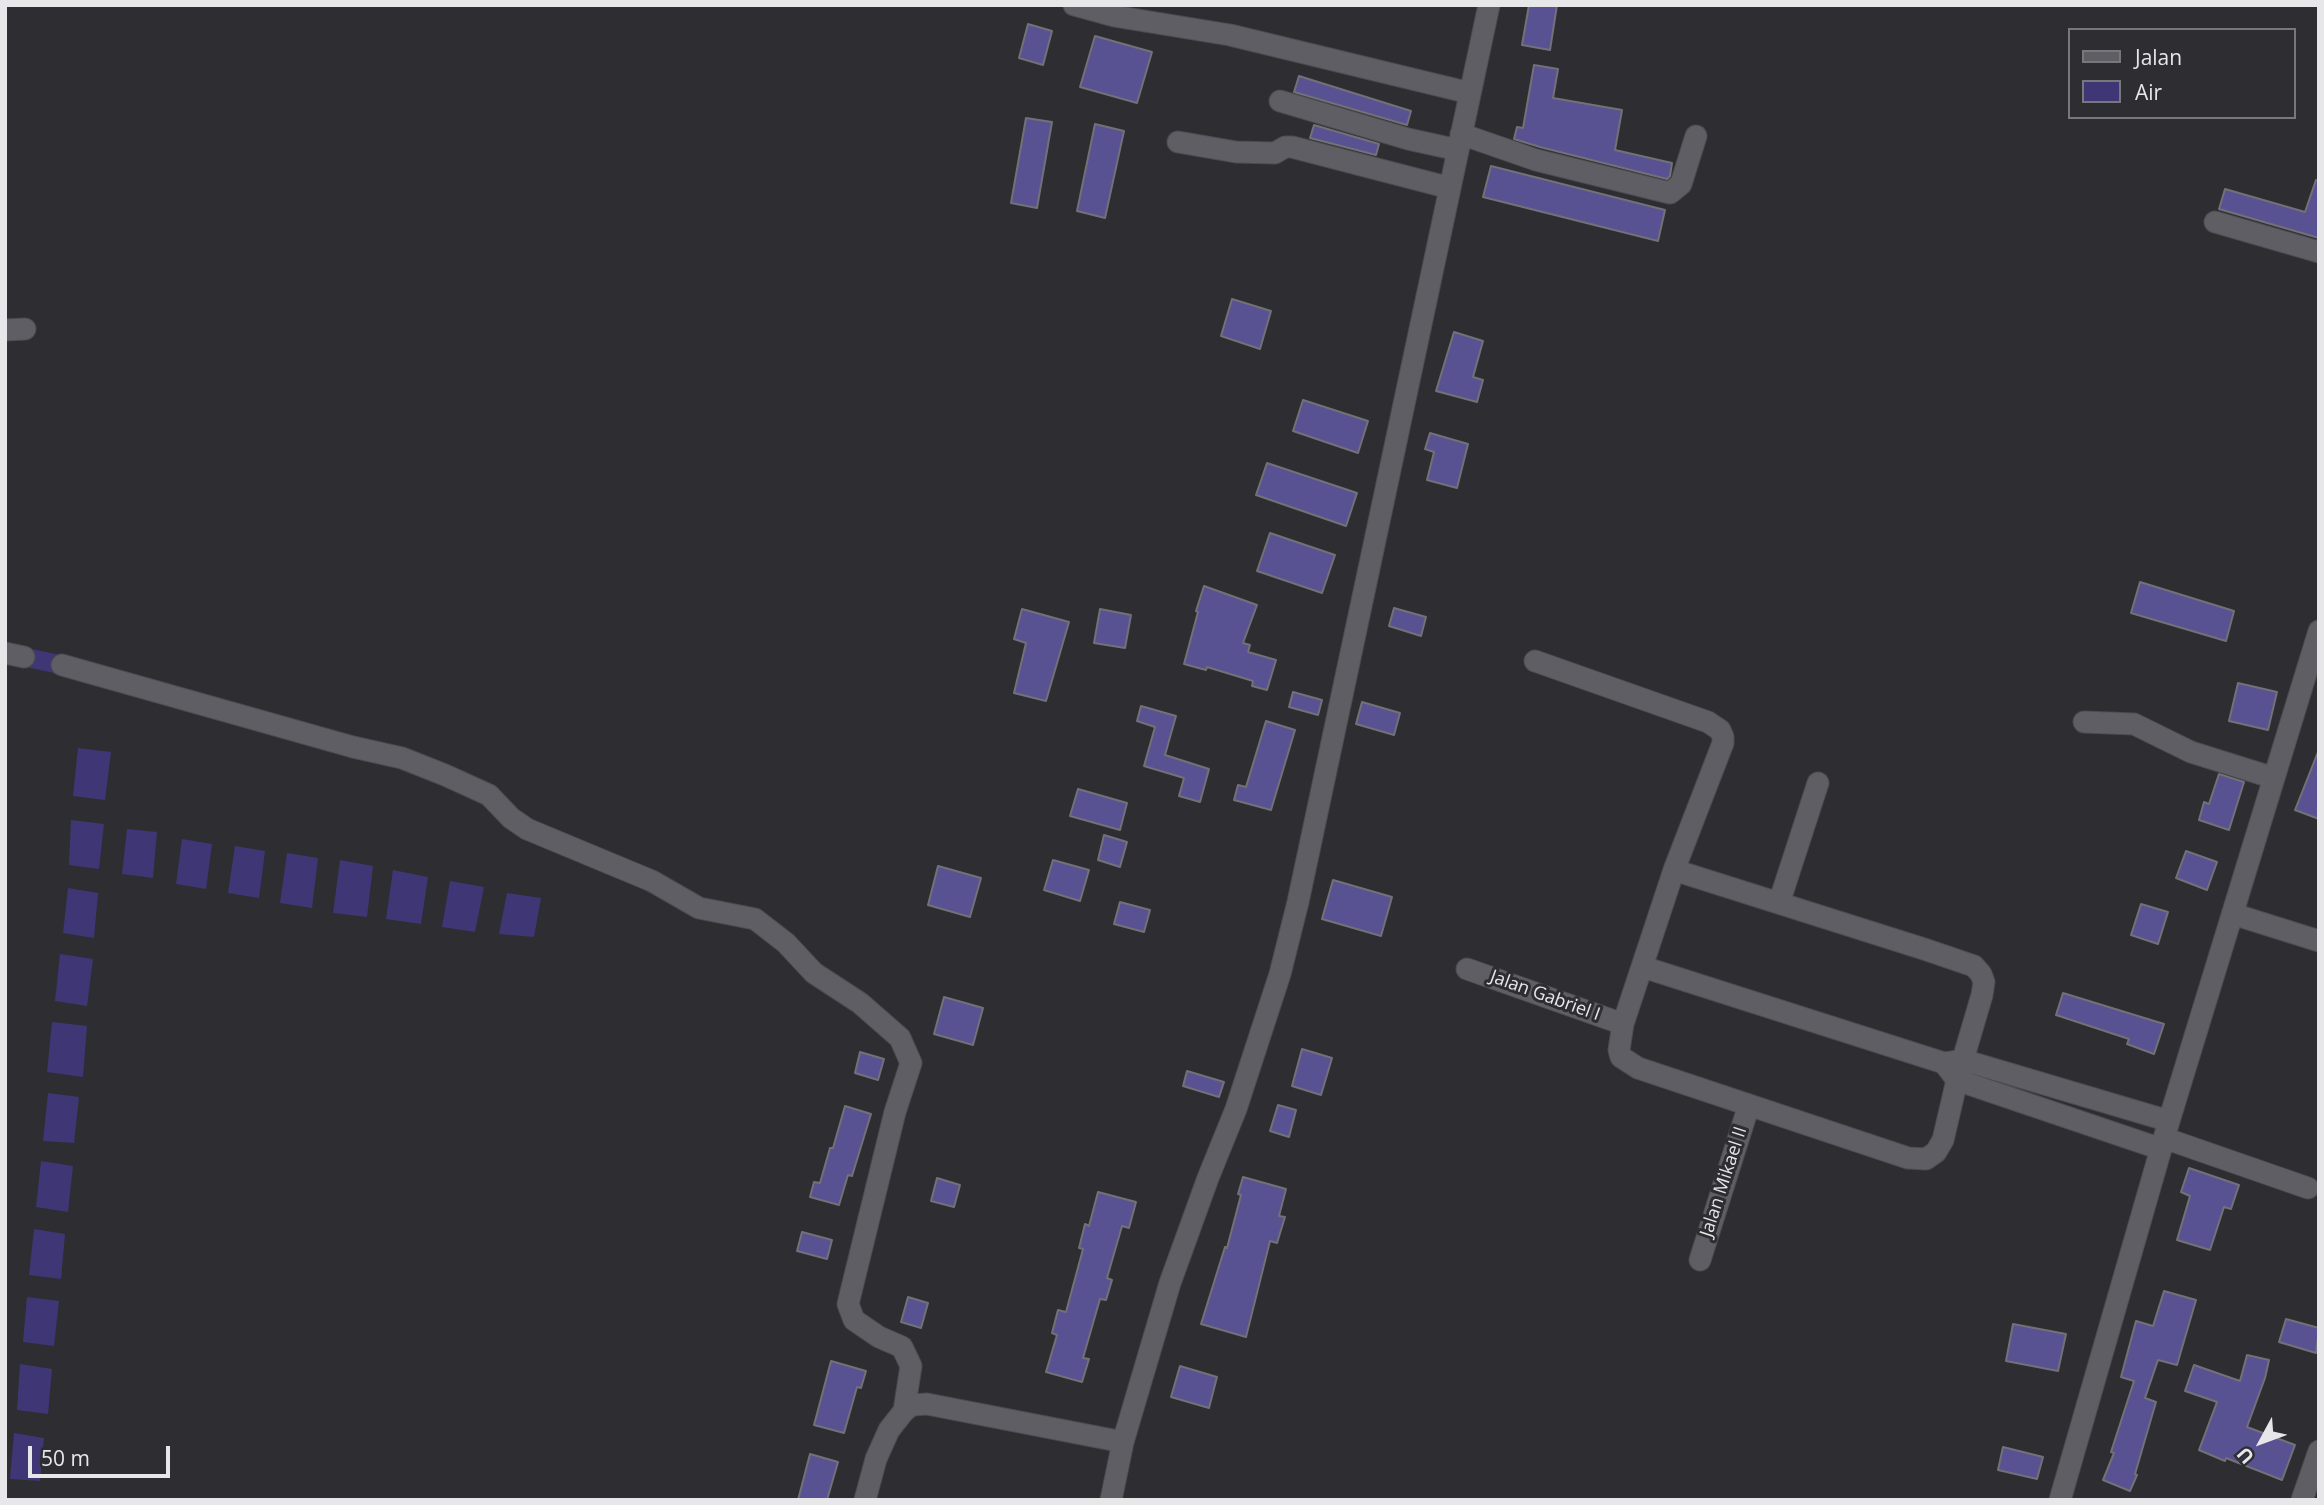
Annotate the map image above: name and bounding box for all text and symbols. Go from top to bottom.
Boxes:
legend [2068,28,2296,119]
text: Jalan [2135,43,2182,71]
text: Air [2135,78,2162,106]
street label: Jalan Gabriel I [1487,966,1603,1026]
street label: Jalan Mikael II [1696,1124,1752,1240]
north arrow [2226,1407,2296,1477]
scale bar [32,1432,173,1476]
text: U [2231,1442,2260,1470]
text: 50 m [41,1444,90,1472]

